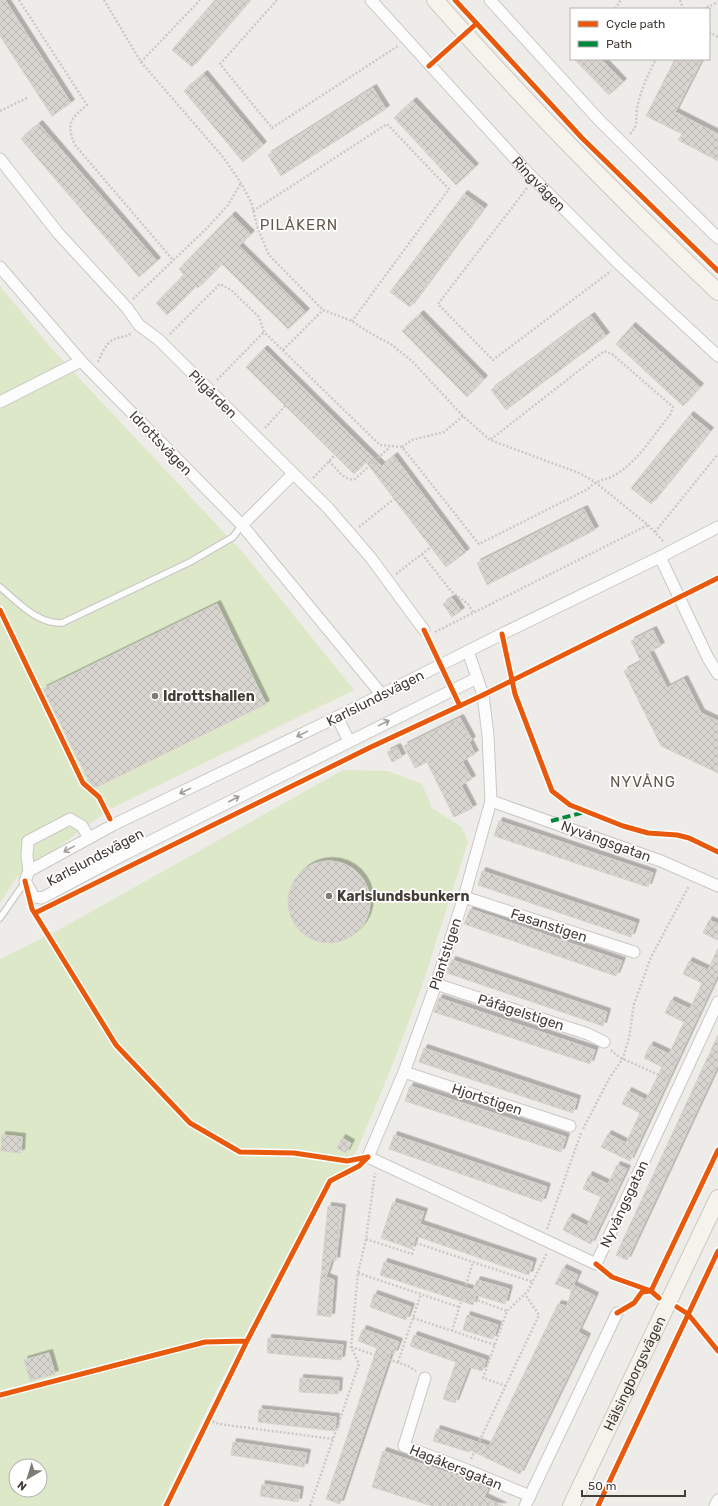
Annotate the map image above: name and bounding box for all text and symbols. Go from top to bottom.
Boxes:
legend [570,8,710,60]
text: Cycle path [606,17,665,31]
text: Path [606,37,632,51]
street label: Ringvägen [508,153,569,215]
district label: PILÅKERN [260,216,338,234]
street label: Pilgården [185,367,240,422]
street label: Idrottsvägen [126,408,196,479]
street label: Karlslundsvägen [324,667,427,730]
place label: Idrottshallen [163,688,255,705]
marker: Idrottshallen [150,691,160,701]
one-way arrow [377,719,389,726]
one-way arrow [297,731,309,738]
district label: NYVÅNG [610,773,676,791]
one-way arrow [180,788,192,795]
one-way arrow [227,795,239,802]
street label: Nyvångsgatan [559,817,653,866]
street label: Karlslundsvägen [44,825,147,890]
one-way arrow [63,845,75,853]
place label: Karlslundsbunkern [337,888,469,905]
marker: Karlslundsbunkern [324,891,334,901]
street label: Fasanstigen [508,905,589,946]
street label: Plantstigen [426,916,465,992]
street label: Påfågelstigen [476,991,566,1034]
street label: Hjortstigen [449,1080,524,1119]
street label: Nyvångsgatan [597,1158,652,1251]
street label: Hälsingborgsvägen [600,1313,669,1434]
street label: Hagåkersgatan [407,1441,505,1494]
north arrow [8,1458,48,1498]
scale bar [582,1472,685,1498]
text: N [15,1478,29,1493]
text: 50 m [588,1479,616,1493]

